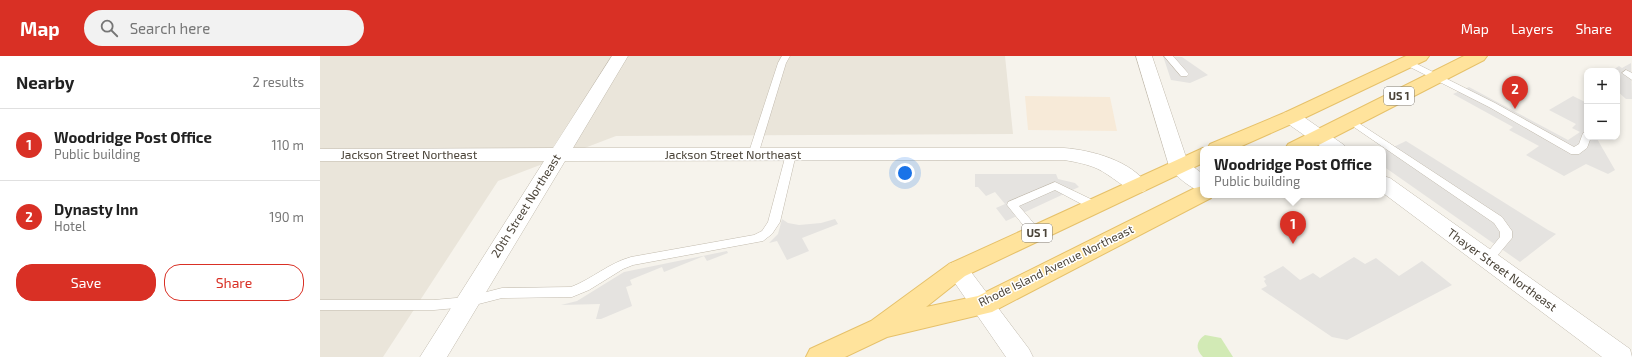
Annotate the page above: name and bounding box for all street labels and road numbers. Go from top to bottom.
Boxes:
road number: US 1 [1384,87,1414,105]
street label: Jackson Street Northeast [341,147,478,161]
street label: Jackson Street Northeast [665,147,802,161]
street label: 20th Street Northeast [488,151,563,260]
street label: Rhode Island Avenue Northeast [976,221,1136,309]
road number: US 1 [1022,224,1052,242]
street label: Thayer Street Northeast [1445,225,1560,314]

